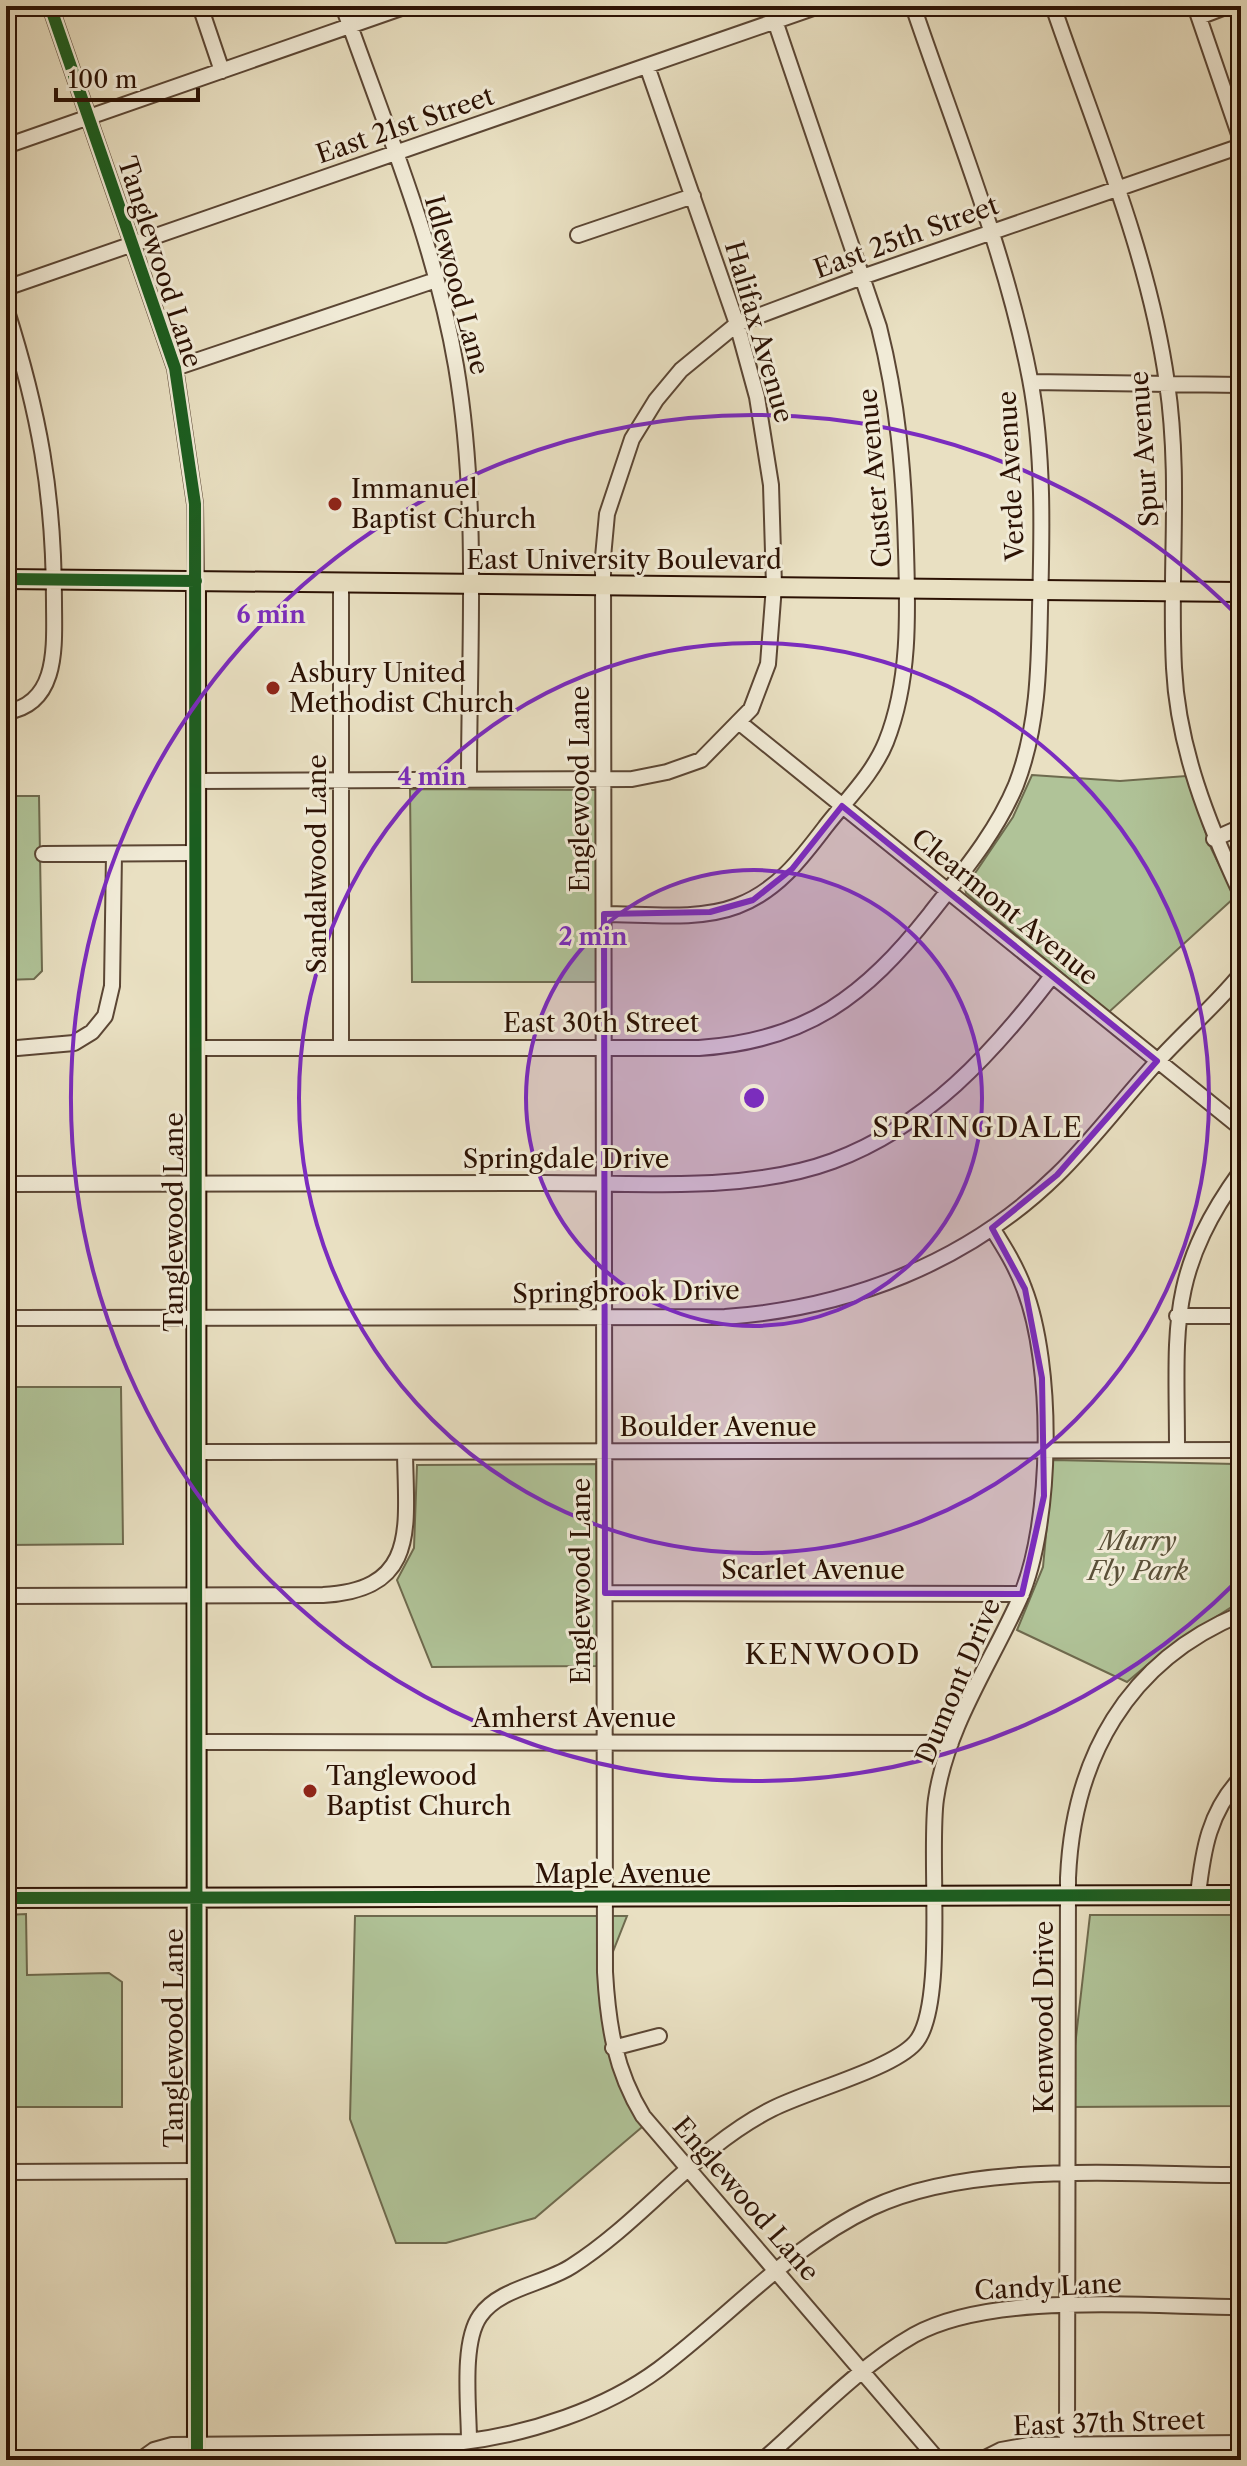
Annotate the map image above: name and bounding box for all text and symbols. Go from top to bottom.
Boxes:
scale bar [56,52,198,102]
text: 100 m [68,65,137,94]
street label: East 21st Street [312,79,499,170]
street label: Tanglewood Lane [111,153,209,371]
street label: East 25th Street [809,188,1003,285]
street label: Idlewood Lane [418,192,496,378]
street label: Halifax Avenue [718,237,800,427]
street label: Spur Avenue [1123,370,1165,528]
street label: Custer Avenue [851,387,899,569]
street label: Verde Avenue [991,390,1031,563]
place label: Immanuel Baptist Church [351,473,536,535]
marker: Immanuel Baptist Church [326,495,344,513]
street label: East University Boulevard [466,544,782,576]
text: 6 min [236,600,306,629]
place label: Asbury United Methodist Church [288,657,515,719]
marker: Asbury United Methodist Church [264,679,282,697]
street label: Englewood Lane [564,686,596,892]
street label: Sandalwood Lane [301,754,333,974]
text: 4 min [397,762,467,791]
street label: Clearmont Avenue [905,822,1105,992]
text: 2 min [558,922,628,951]
street label: East 30th Street [503,1007,700,1039]
centre of rings [740,1084,768,1112]
district label: SPRINGDALE [872,1110,1084,1144]
street label: Tanglewood Lane [158,1112,190,1332]
street label: Springdale Drive [463,1143,669,1175]
street label: Springbrook Drive [512,1274,740,1310]
street label: Boulder Avenue [620,1411,816,1443]
street label: Englewood Lane [565,1478,597,1684]
park label: Murry Fly Park [1086,1525,1189,1587]
street label: Scarlet Avenue [721,1554,905,1586]
street label: Dumont Drive [909,1593,1007,1769]
district label: KENWOOD [745,1637,921,1671]
street label: Amherst Avenue [471,1702,676,1734]
place label: Tanglewood Baptist Church [326,1760,511,1822]
marker: Tanglewood Baptist Church [301,1782,319,1800]
street label: Maple Avenue [535,1858,711,1890]
street label: Kenwood Drive [1028,1921,1060,2113]
street label: Tanglewood Lane [158,1928,190,2148]
street label: Englewood Lane [666,2110,826,2288]
street label: Candy Lane [973,2267,1123,2307]
street label: East 37th Street [1012,2404,1206,2442]

